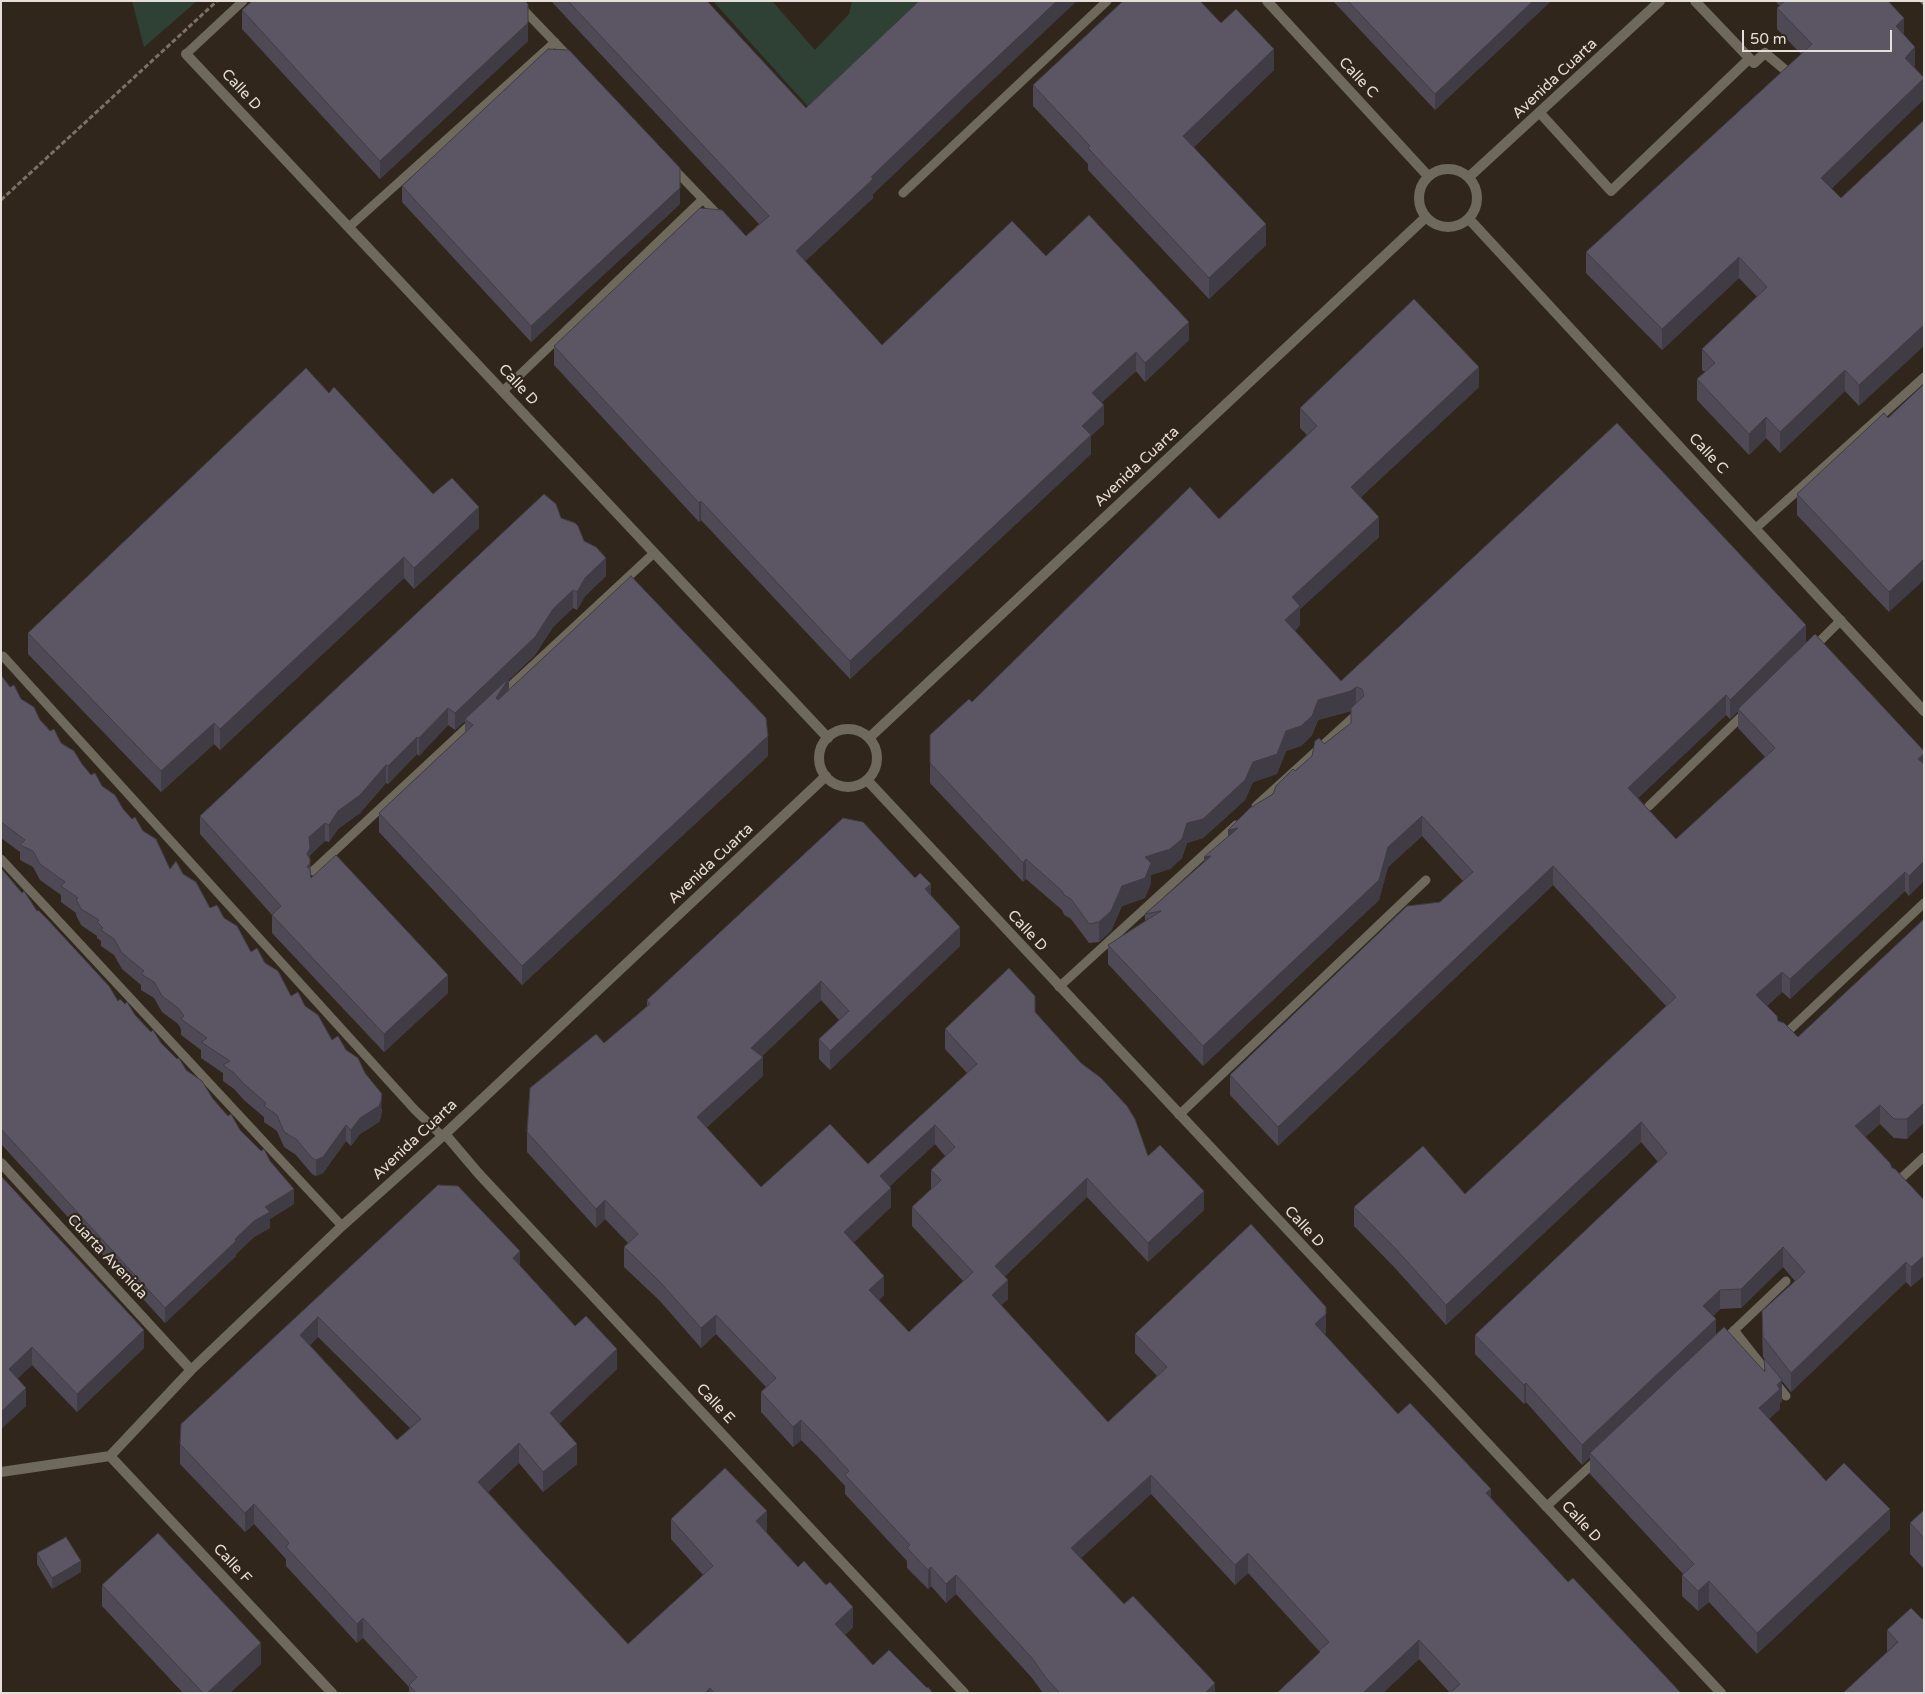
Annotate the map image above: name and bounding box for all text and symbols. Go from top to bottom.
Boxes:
scale bar [1745,20,1895,52]
text: 50 m [1750,30,1787,48]
street label: Avenida Cuarta [1509,35,1601,123]
street label: Calle C [1335,54,1381,102]
street label: Calle D [217,66,265,114]
street label: Calle D [494,361,542,409]
street label: Avenida Cuarta [1091,423,1183,511]
street label: Calle C [1685,430,1731,478]
street label: Avenida Cuarta [665,820,757,908]
street label: Calle D [1003,907,1051,955]
street label: Avenida Cuarta [369,1096,461,1184]
street label: Calle D [1280,1203,1328,1251]
street label: Cuarta Avenida [63,1211,151,1303]
street label: Calle E [692,1380,738,1428]
street label: Calle D [1557,1498,1605,1546]
street label: Calle F [209,1540,255,1588]

